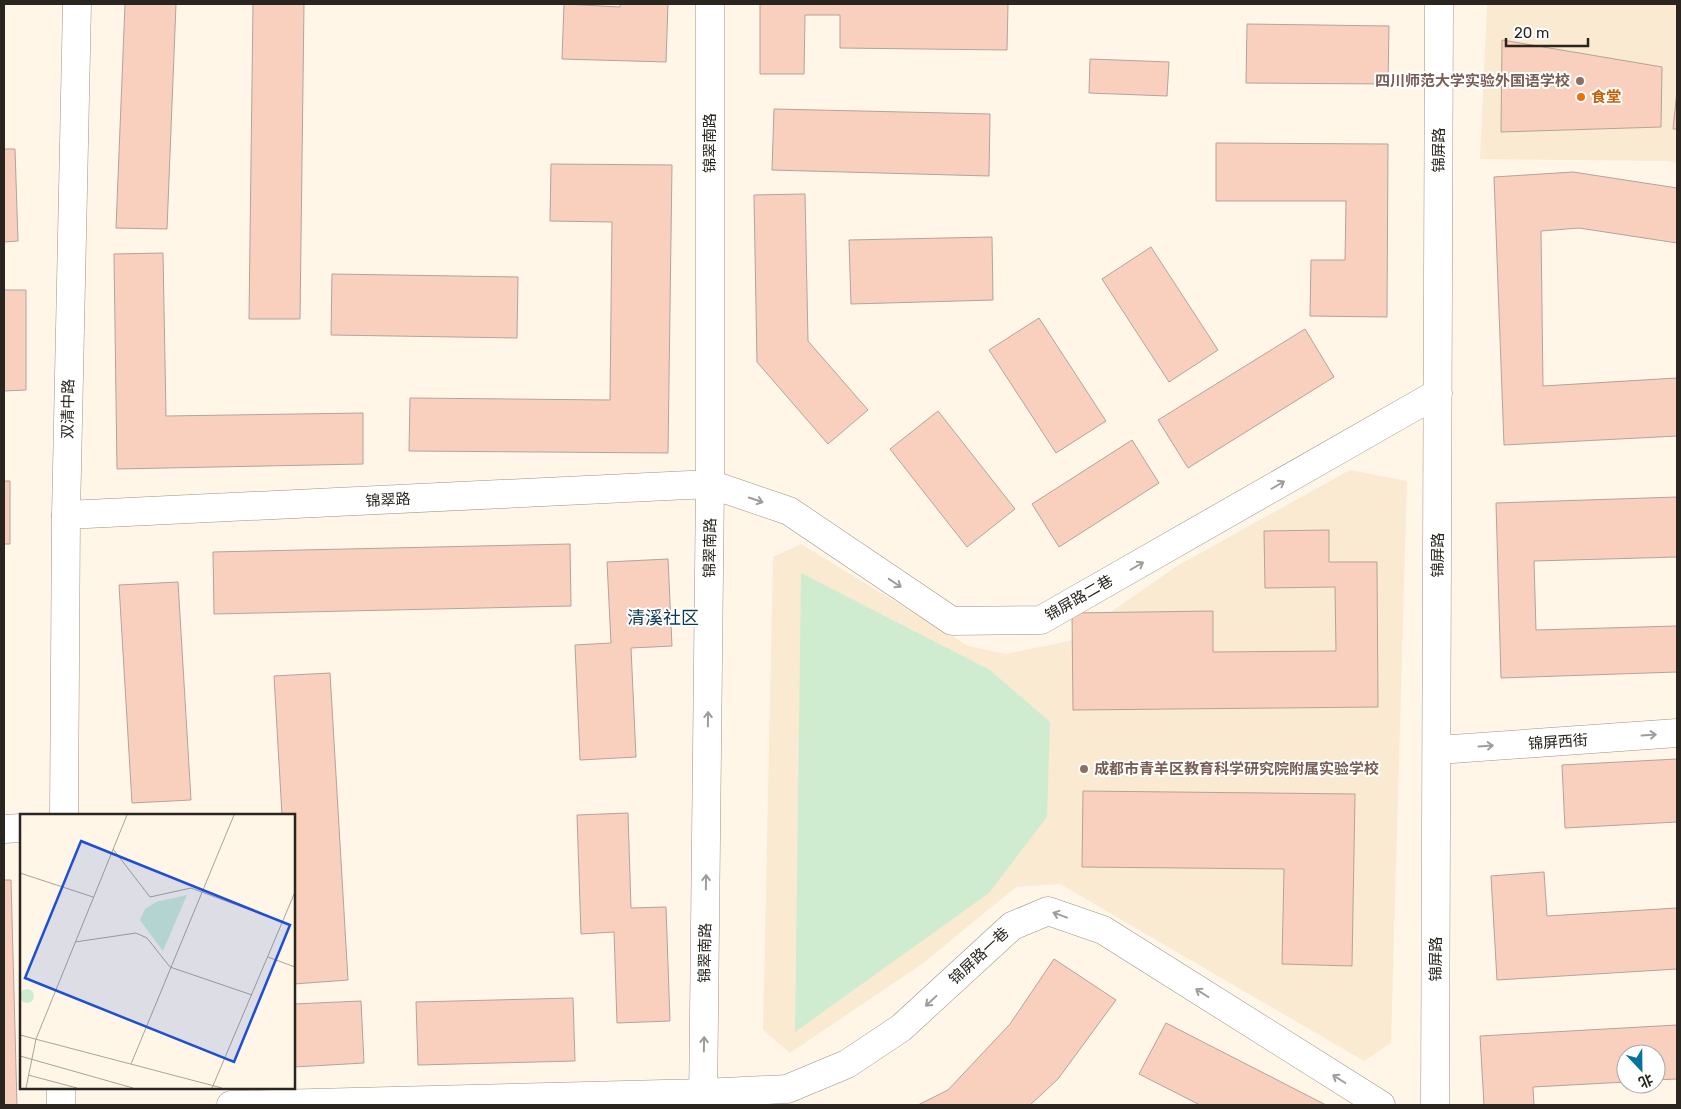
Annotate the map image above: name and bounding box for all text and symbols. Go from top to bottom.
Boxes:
scale bar [1506,15,1588,47]
text: 20 m [1514,24,1549,42]
place label: 四川师范大学实验外国语学校 [1375,72,1570,90]
marker: 四川师范大学实验外国语学校 [1574,75,1586,87]
place label: 食堂 [1591,88,1621,106]
marker: 食堂 [1575,91,1587,103]
street label: 锦翠南路 [701,113,719,173]
street label: 锦屏路 [1430,127,1448,173]
street label: 双清中路 [58,379,78,439]
one-way arrow [1270,480,1285,490]
street label: 锦翠路 [365,490,411,510]
one-way arrow [748,496,764,505]
street label: 锦翠南路 [700,518,720,578]
street label: 锦屏路 [1429,532,1447,578]
one-way arrow [1129,560,1143,570]
street label: 锦屏路二巷 [1042,571,1116,625]
one-way arrow [888,578,902,588]
district label: 清溪社区 [627,607,699,629]
one-way arrow [703,711,712,727]
street label: 锦屏西街 [1527,731,1589,753]
one-way arrow [1640,731,1656,740]
one-way arrow [1478,742,1494,751]
place label: 成都市青羊区教育科学研究院附属实验学校 [1094,760,1379,778]
marker: 成都市青羊区教育科学研究院附属实验学校 [1078,763,1090,775]
inset map [20,814,295,1089]
one-way arrow [701,874,711,890]
one-way arrow [1053,910,1068,919]
street label: 锦翠南路 [695,923,715,983]
street label: 锦屏路一巷 [945,924,1013,988]
street label: 锦屏路 [1427,936,1445,982]
one-way arrow [1195,987,1209,998]
one-way arrow [924,995,937,1007]
one-way arrow [699,1036,709,1052]
north arrow [1616,1044,1666,1094]
text: 北 [1636,1070,1655,1091]
one-way arrow [1333,1074,1347,1084]

